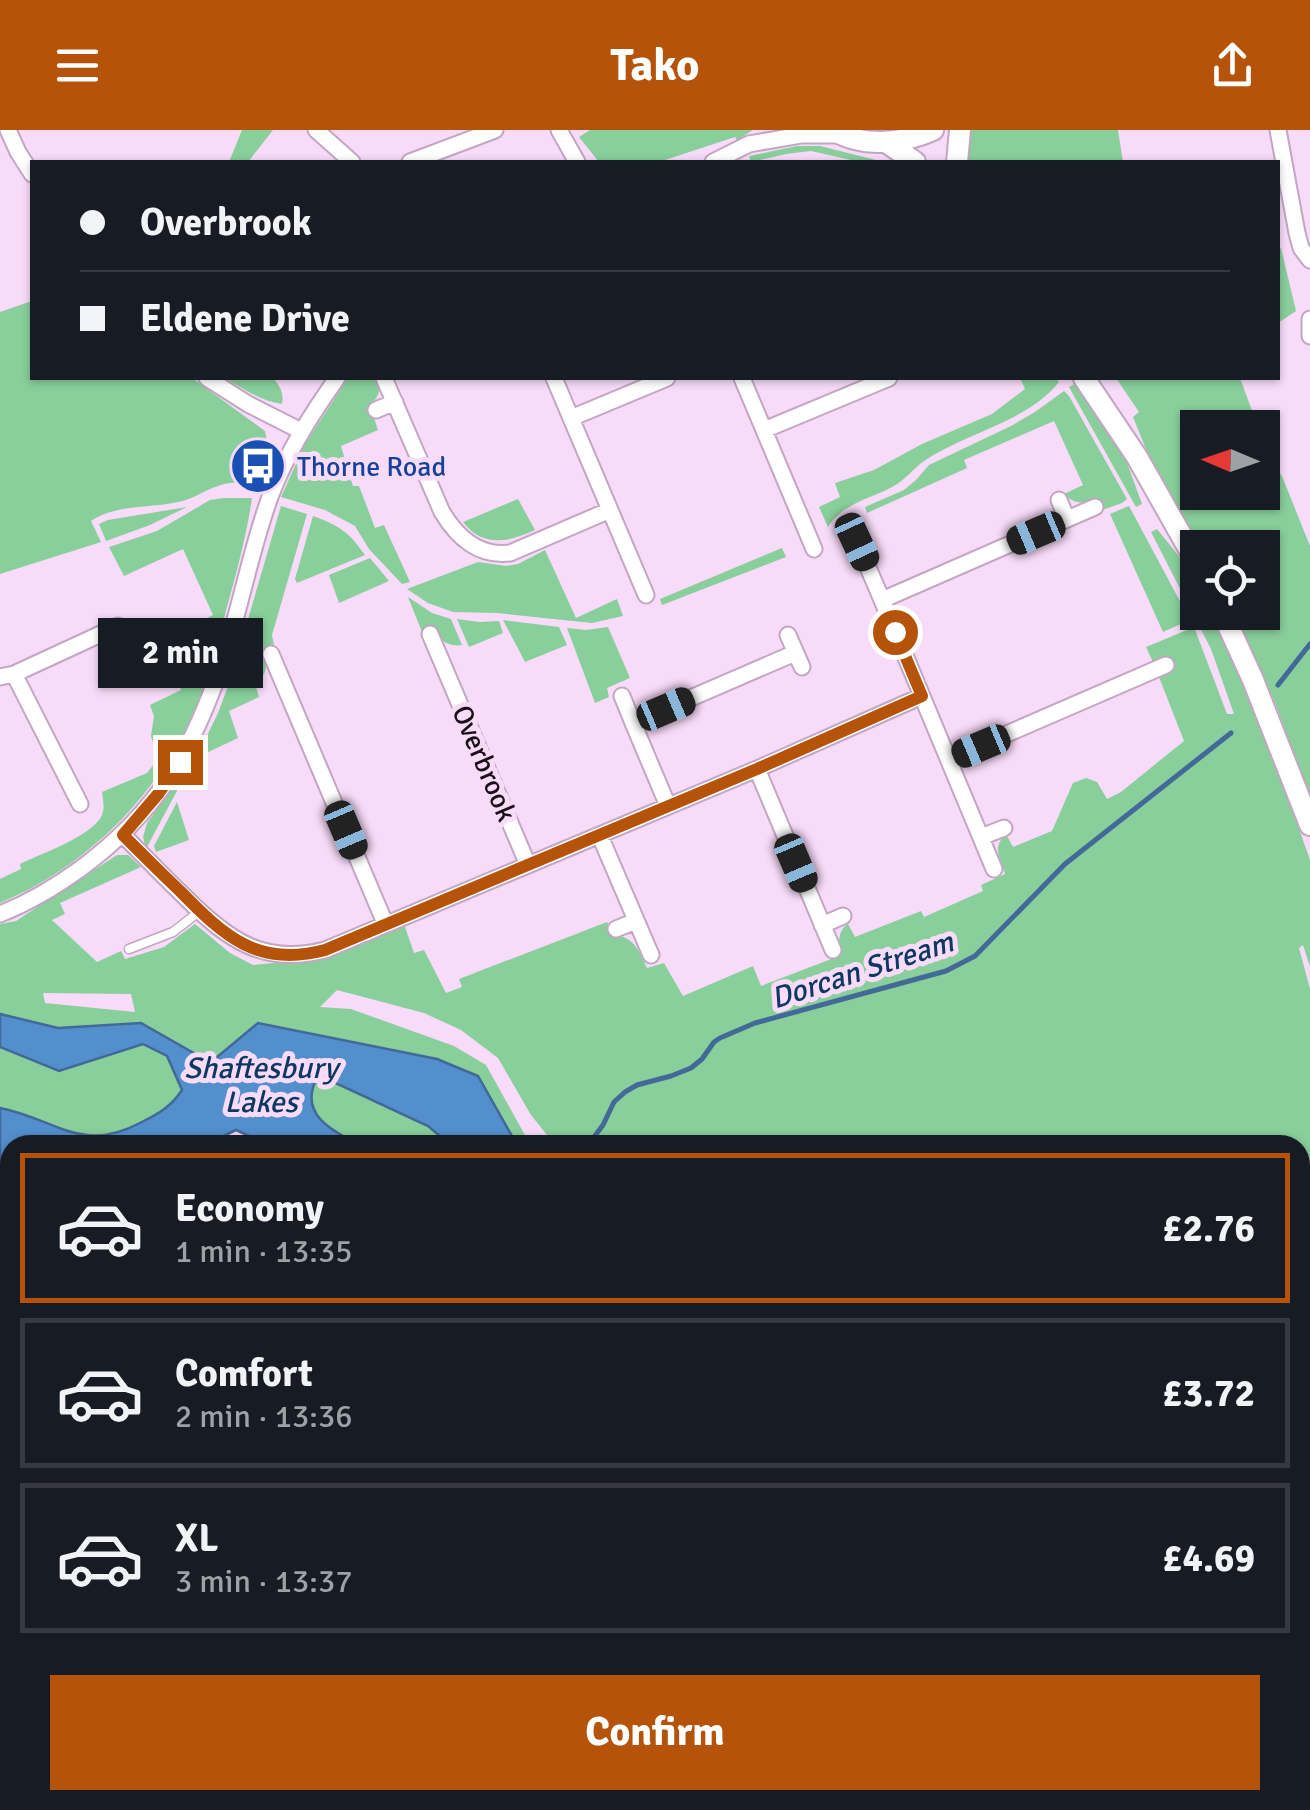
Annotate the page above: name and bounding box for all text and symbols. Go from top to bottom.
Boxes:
icon: menu [50,38,105,93]
text: Tako [610,38,700,93]
icon: share [1205,38,1260,93]
text: Overbrook [140,199,312,246]
text: Eldene Drive [140,295,350,342]
north arrow [1180,410,1280,510]
map controls [1180,410,1280,630]
bus stop icon: Thorne Road [228,436,288,496]
place label: Thorne Road [297,450,446,484]
car [1003,507,1069,559]
car [831,508,883,576]
button: locate [1180,530,1280,630]
route start [873,610,918,655]
callout: 2 min [98,617,262,687]
text: 2 min [142,633,219,672]
car [633,683,699,735]
street label: Overbrook [444,700,524,827]
car [948,720,1014,772]
route end [158,740,203,785]
car [320,797,372,863]
car [770,830,822,896]
water label: Dorcan Stream [766,923,959,1017]
water label: Shaftesbury Lakes [184,1050,342,1121]
icon: car [55,1183,145,1273]
text: Economy [175,1185,324,1232]
text: £2.76 [1162,1205,1255,1252]
text: 1 min · 13:35 [175,1232,353,1271]
icon: car [55,1348,145,1438]
text: Comfort [175,1350,313,1397]
text: £3.72 [1162,1370,1255,1417]
text: 2 min · 13:36 [175,1397,353,1436]
icon: car [55,1513,145,1603]
text: XL [175,1515,218,1562]
text: £4.69 [1162,1535,1255,1582]
text: 3 min · 13:37 [175,1562,353,1601]
button: Confirm [50,1675,1260,1790]

